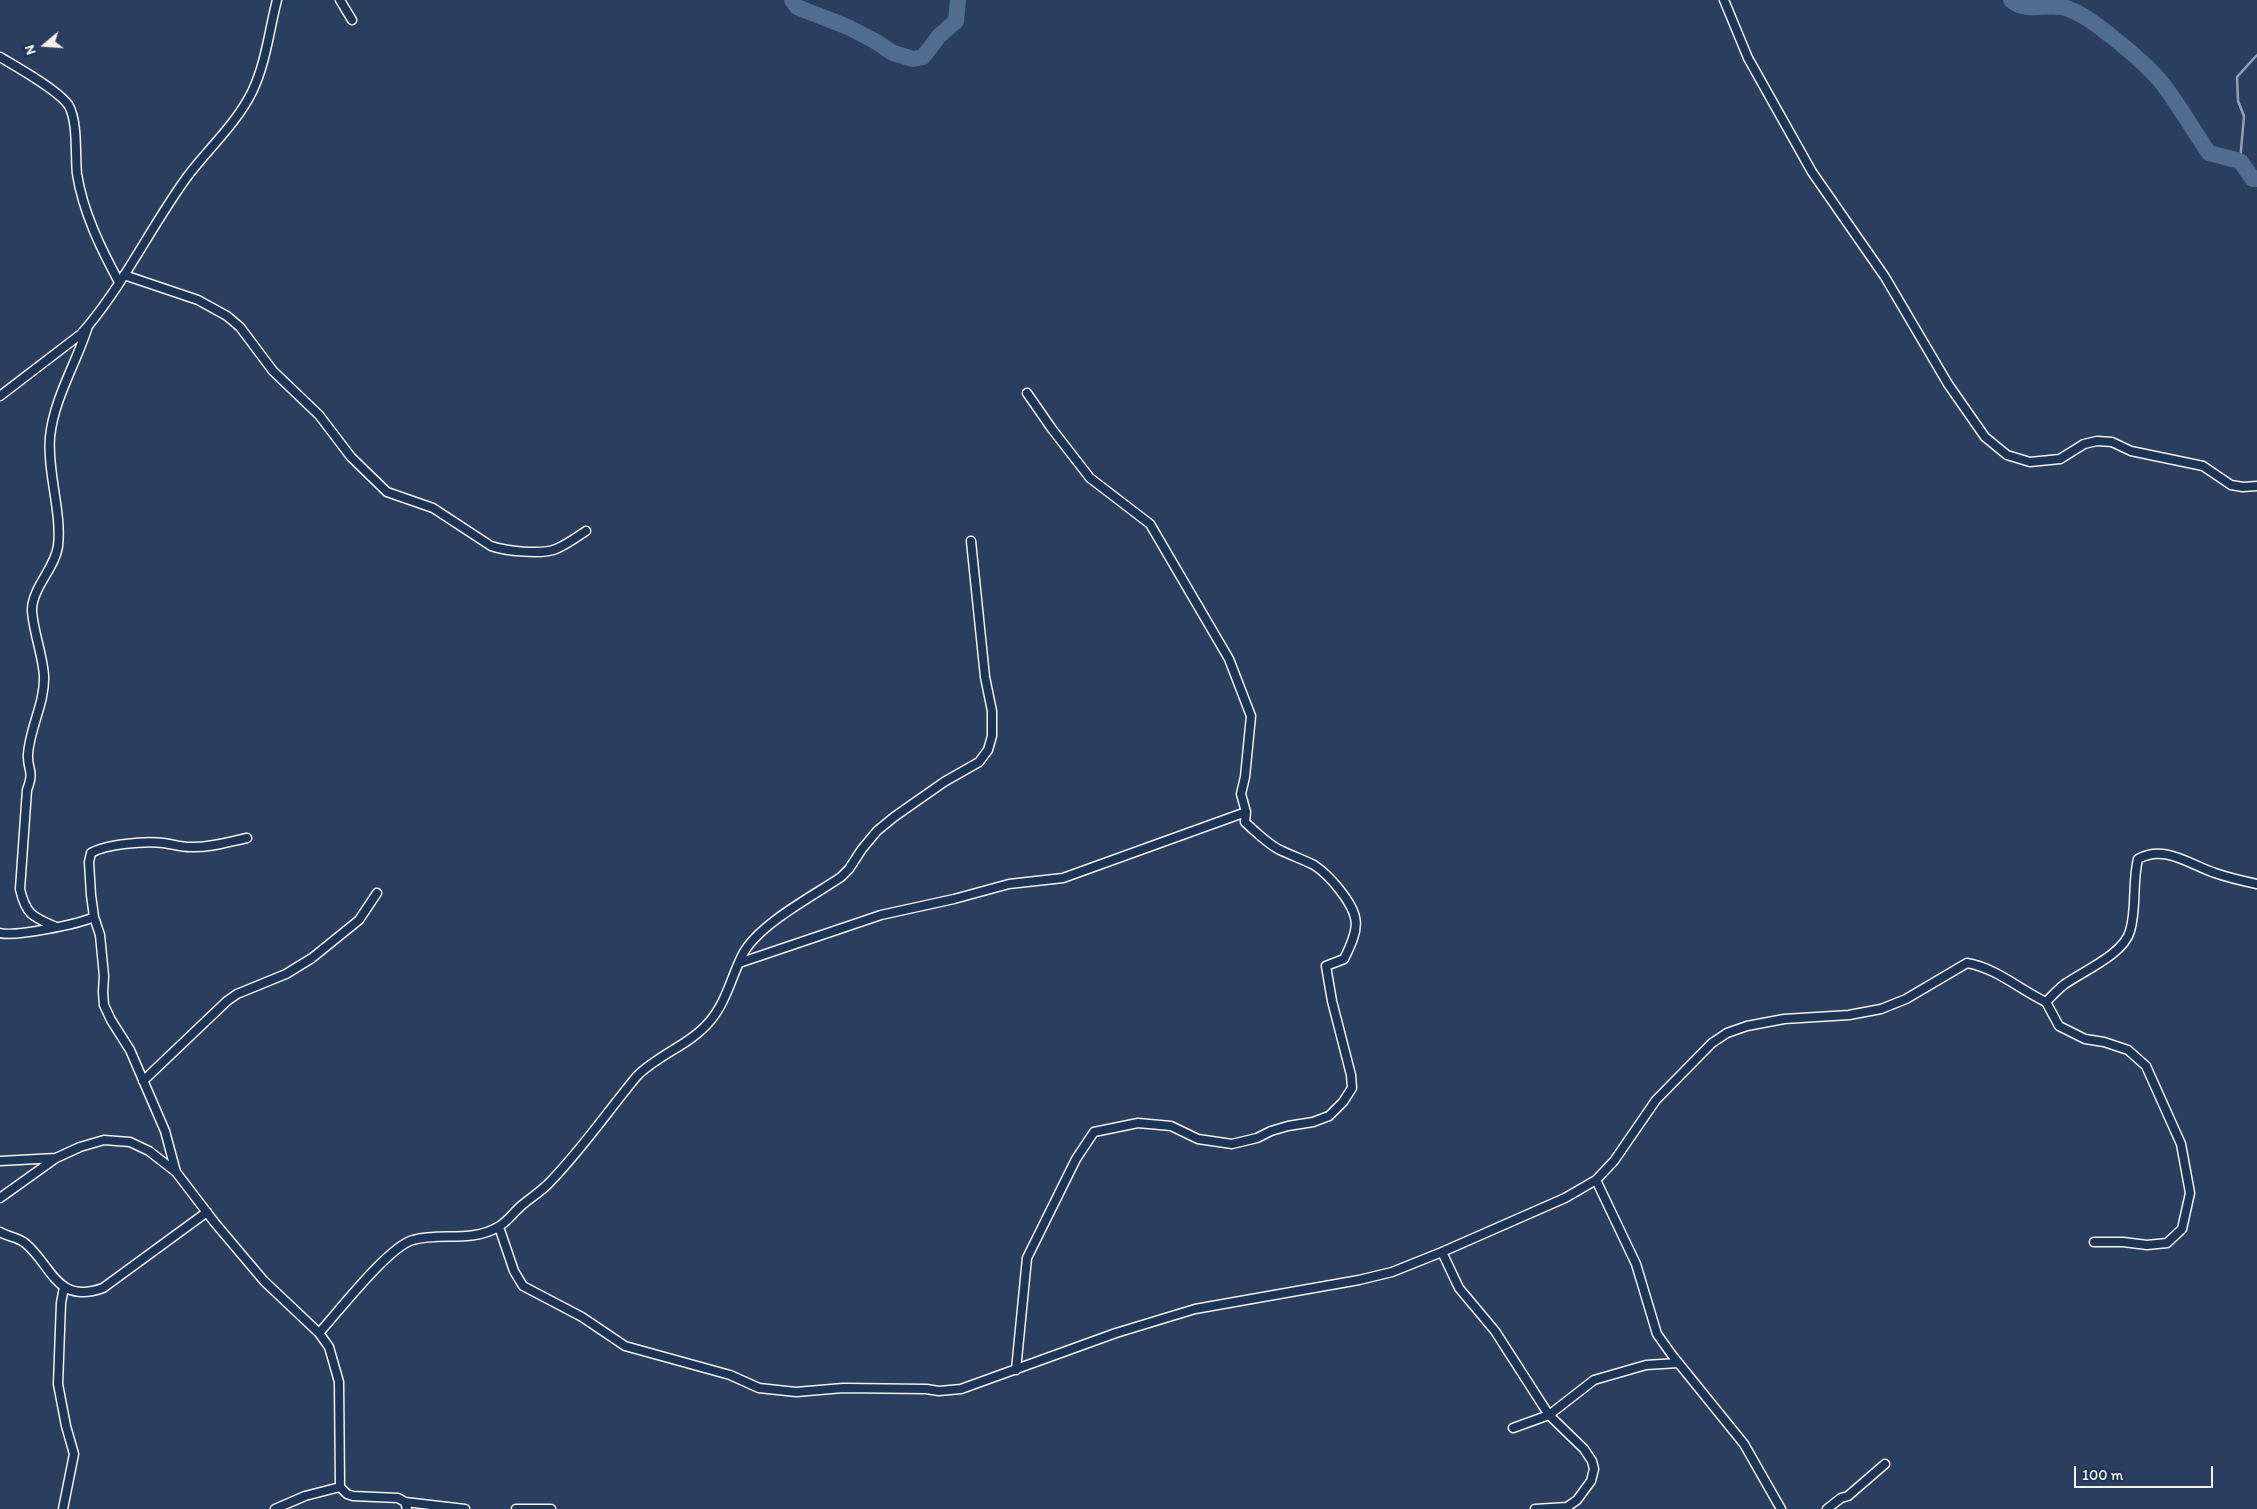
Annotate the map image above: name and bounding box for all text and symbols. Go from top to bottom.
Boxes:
north arrow [20,20,70,70]
text: N [21,43,40,57]
scale bar [2077,1456,2216,1488]
text: 100 m [2082,1466,2123,1484]

